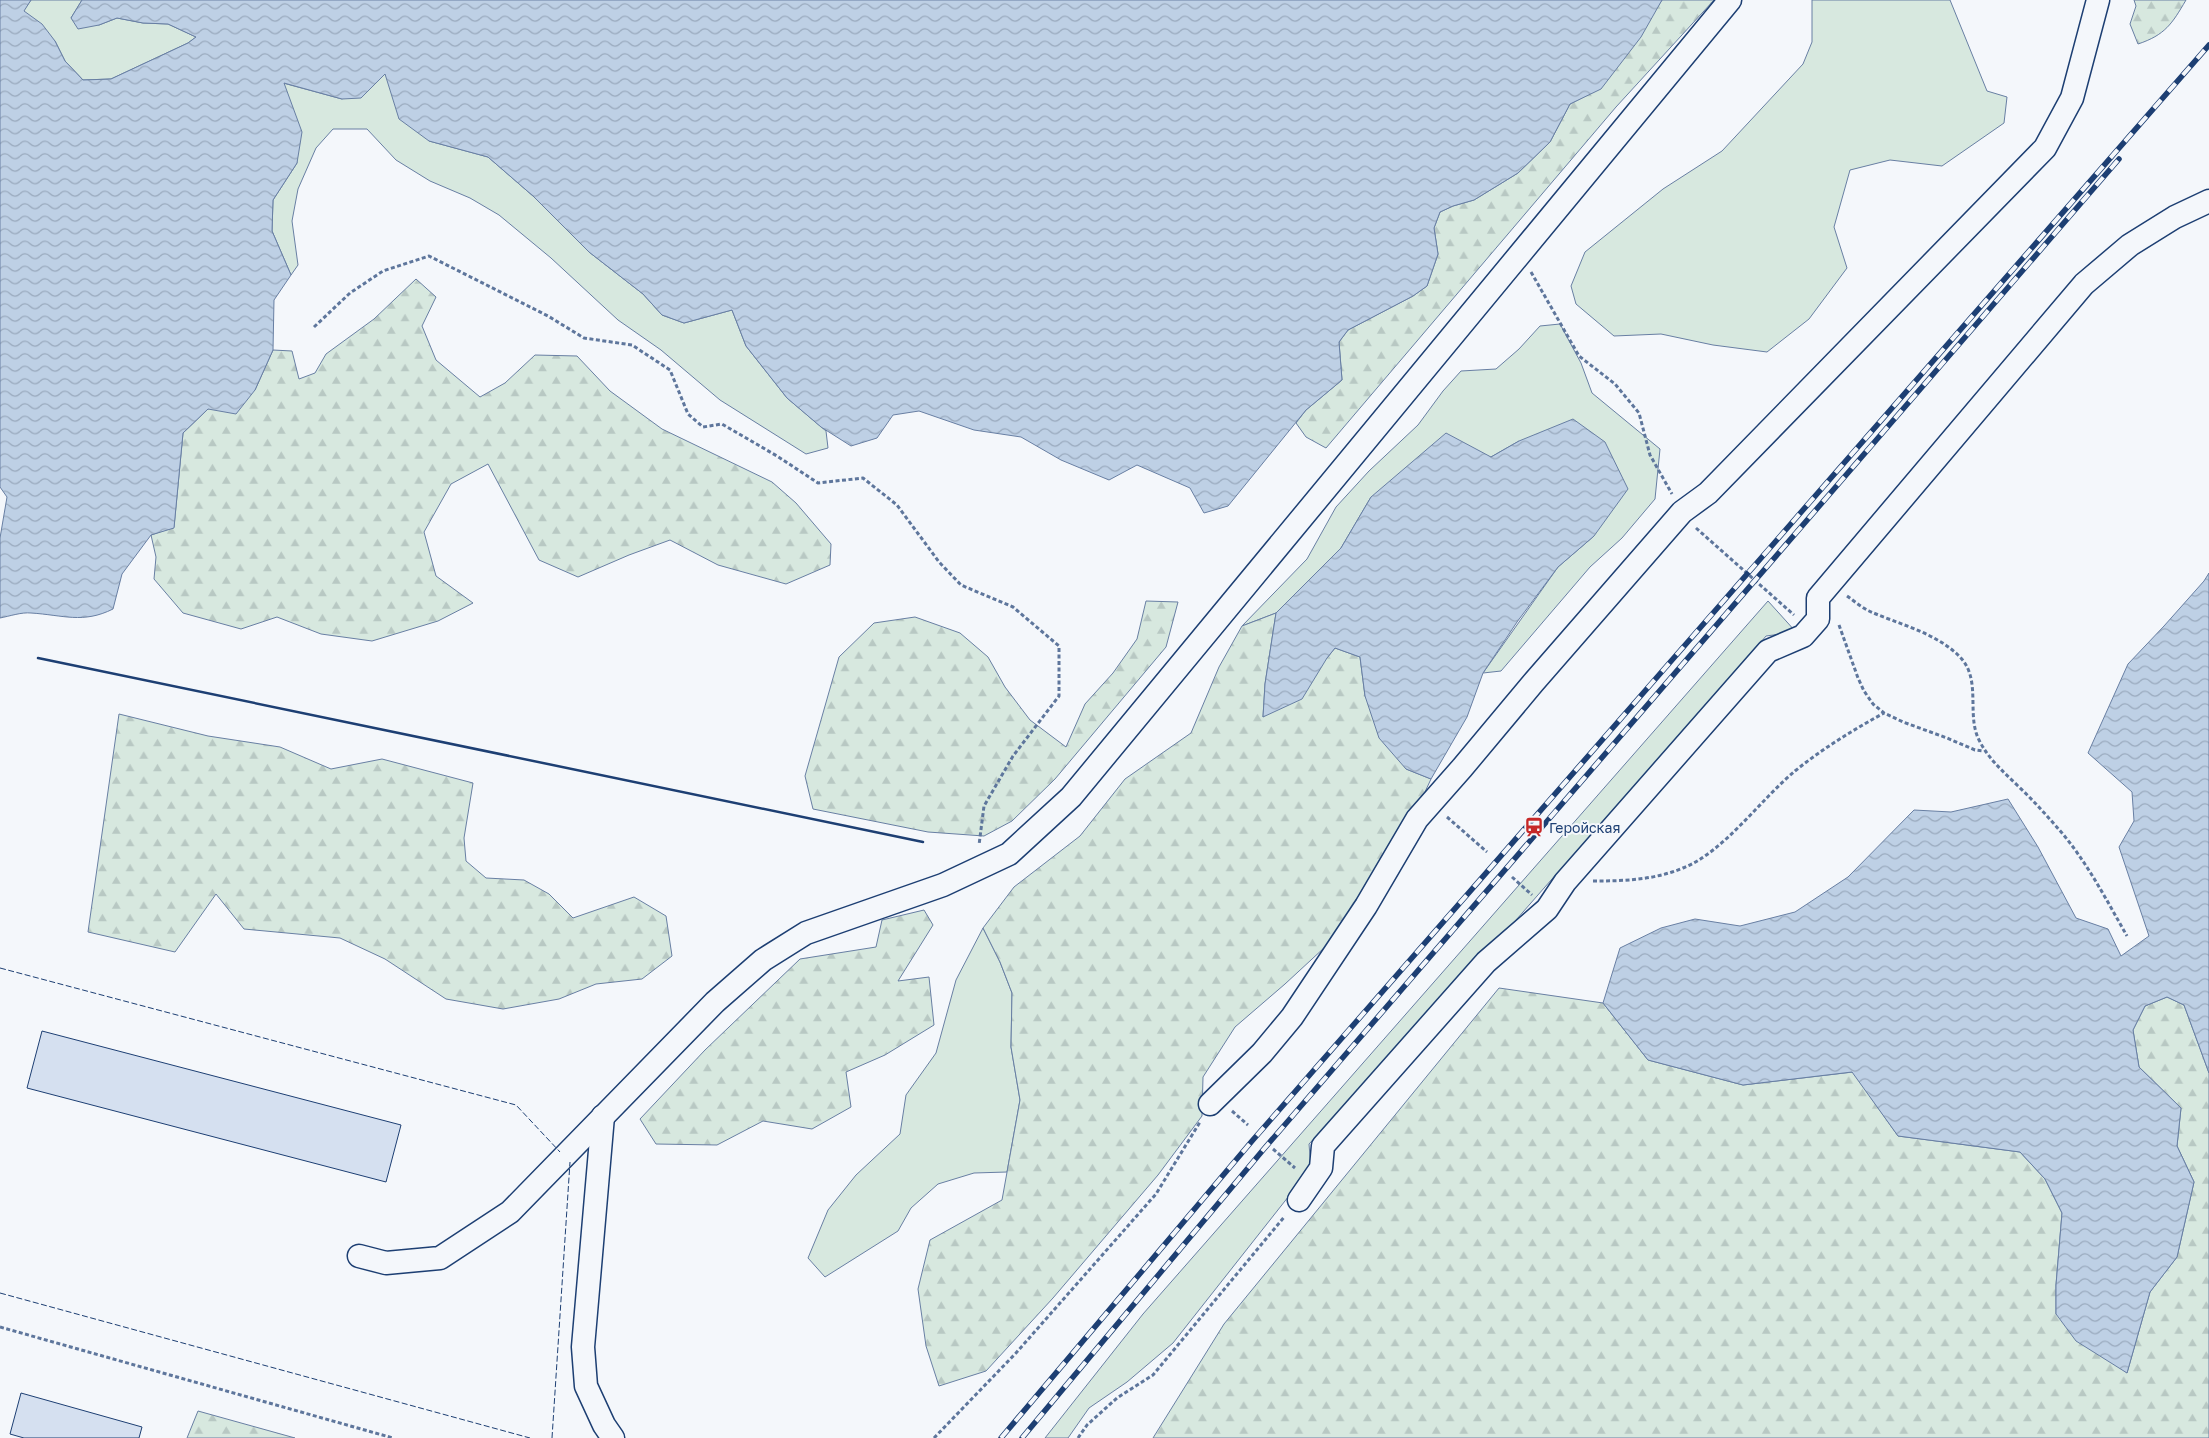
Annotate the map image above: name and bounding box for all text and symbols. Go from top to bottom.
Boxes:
station icon: Геройская [1523,816,1545,838]
place label: Геройская [1549,819,1620,836]

